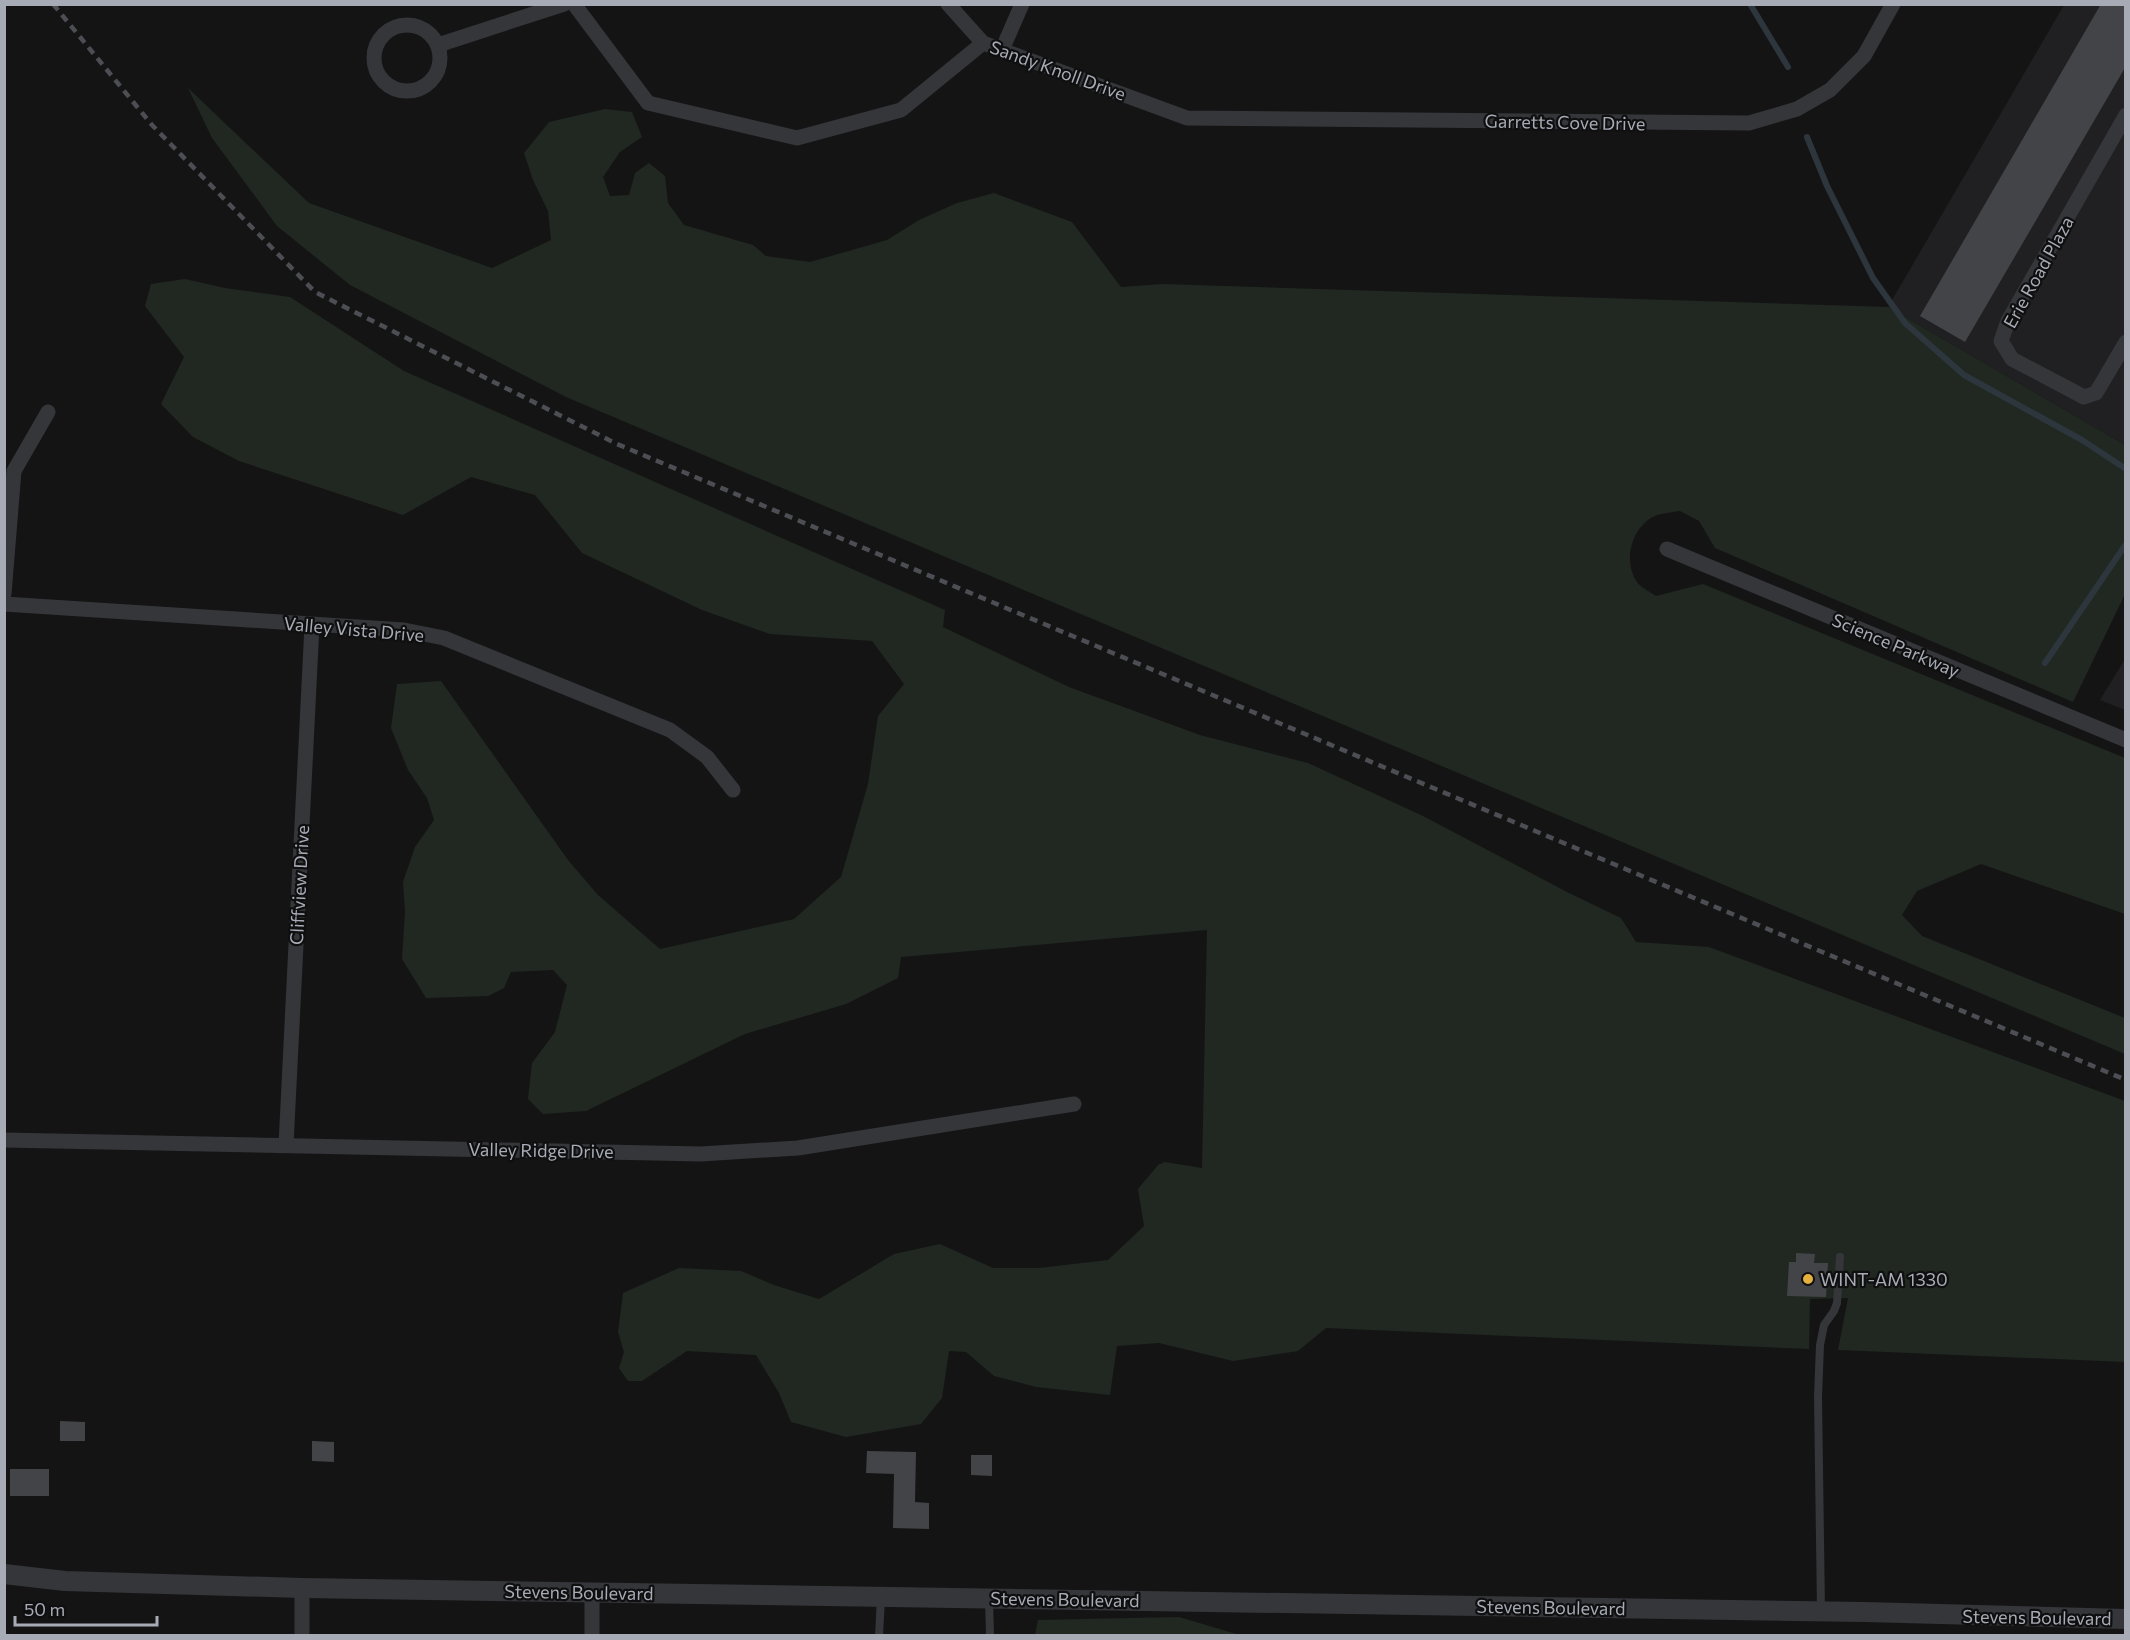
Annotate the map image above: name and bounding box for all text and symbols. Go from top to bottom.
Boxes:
street label: Sandy Knoll Drive [987,35,1129,105]
street label: Garretts Cove Drive [1485,110,1645,134]
street label: Erie Road Plaza [1998,212,2078,332]
street label: Science Parkway [1829,608,1963,682]
street label: Valley Vista Drive [283,612,425,646]
street label: Cliffview Drive [285,825,313,945]
street label: Valley Ridge Drive [468,1138,614,1162]
place label: WINT-AM 1330 [1820,1268,1948,1290]
marker: WINT-AM 1330 [1801,1272,1815,1286]
street label: Stevens Boulevard [504,1580,654,1604]
street label: Stevens Boulevard [990,1587,1140,1611]
scale bar [15,1589,158,1627]
street label: Stevens Boulevard [1476,1595,1626,1619]
text: 50 m [24,1598,65,1620]
street label: Stevens Boulevard [1962,1605,2112,1629]

